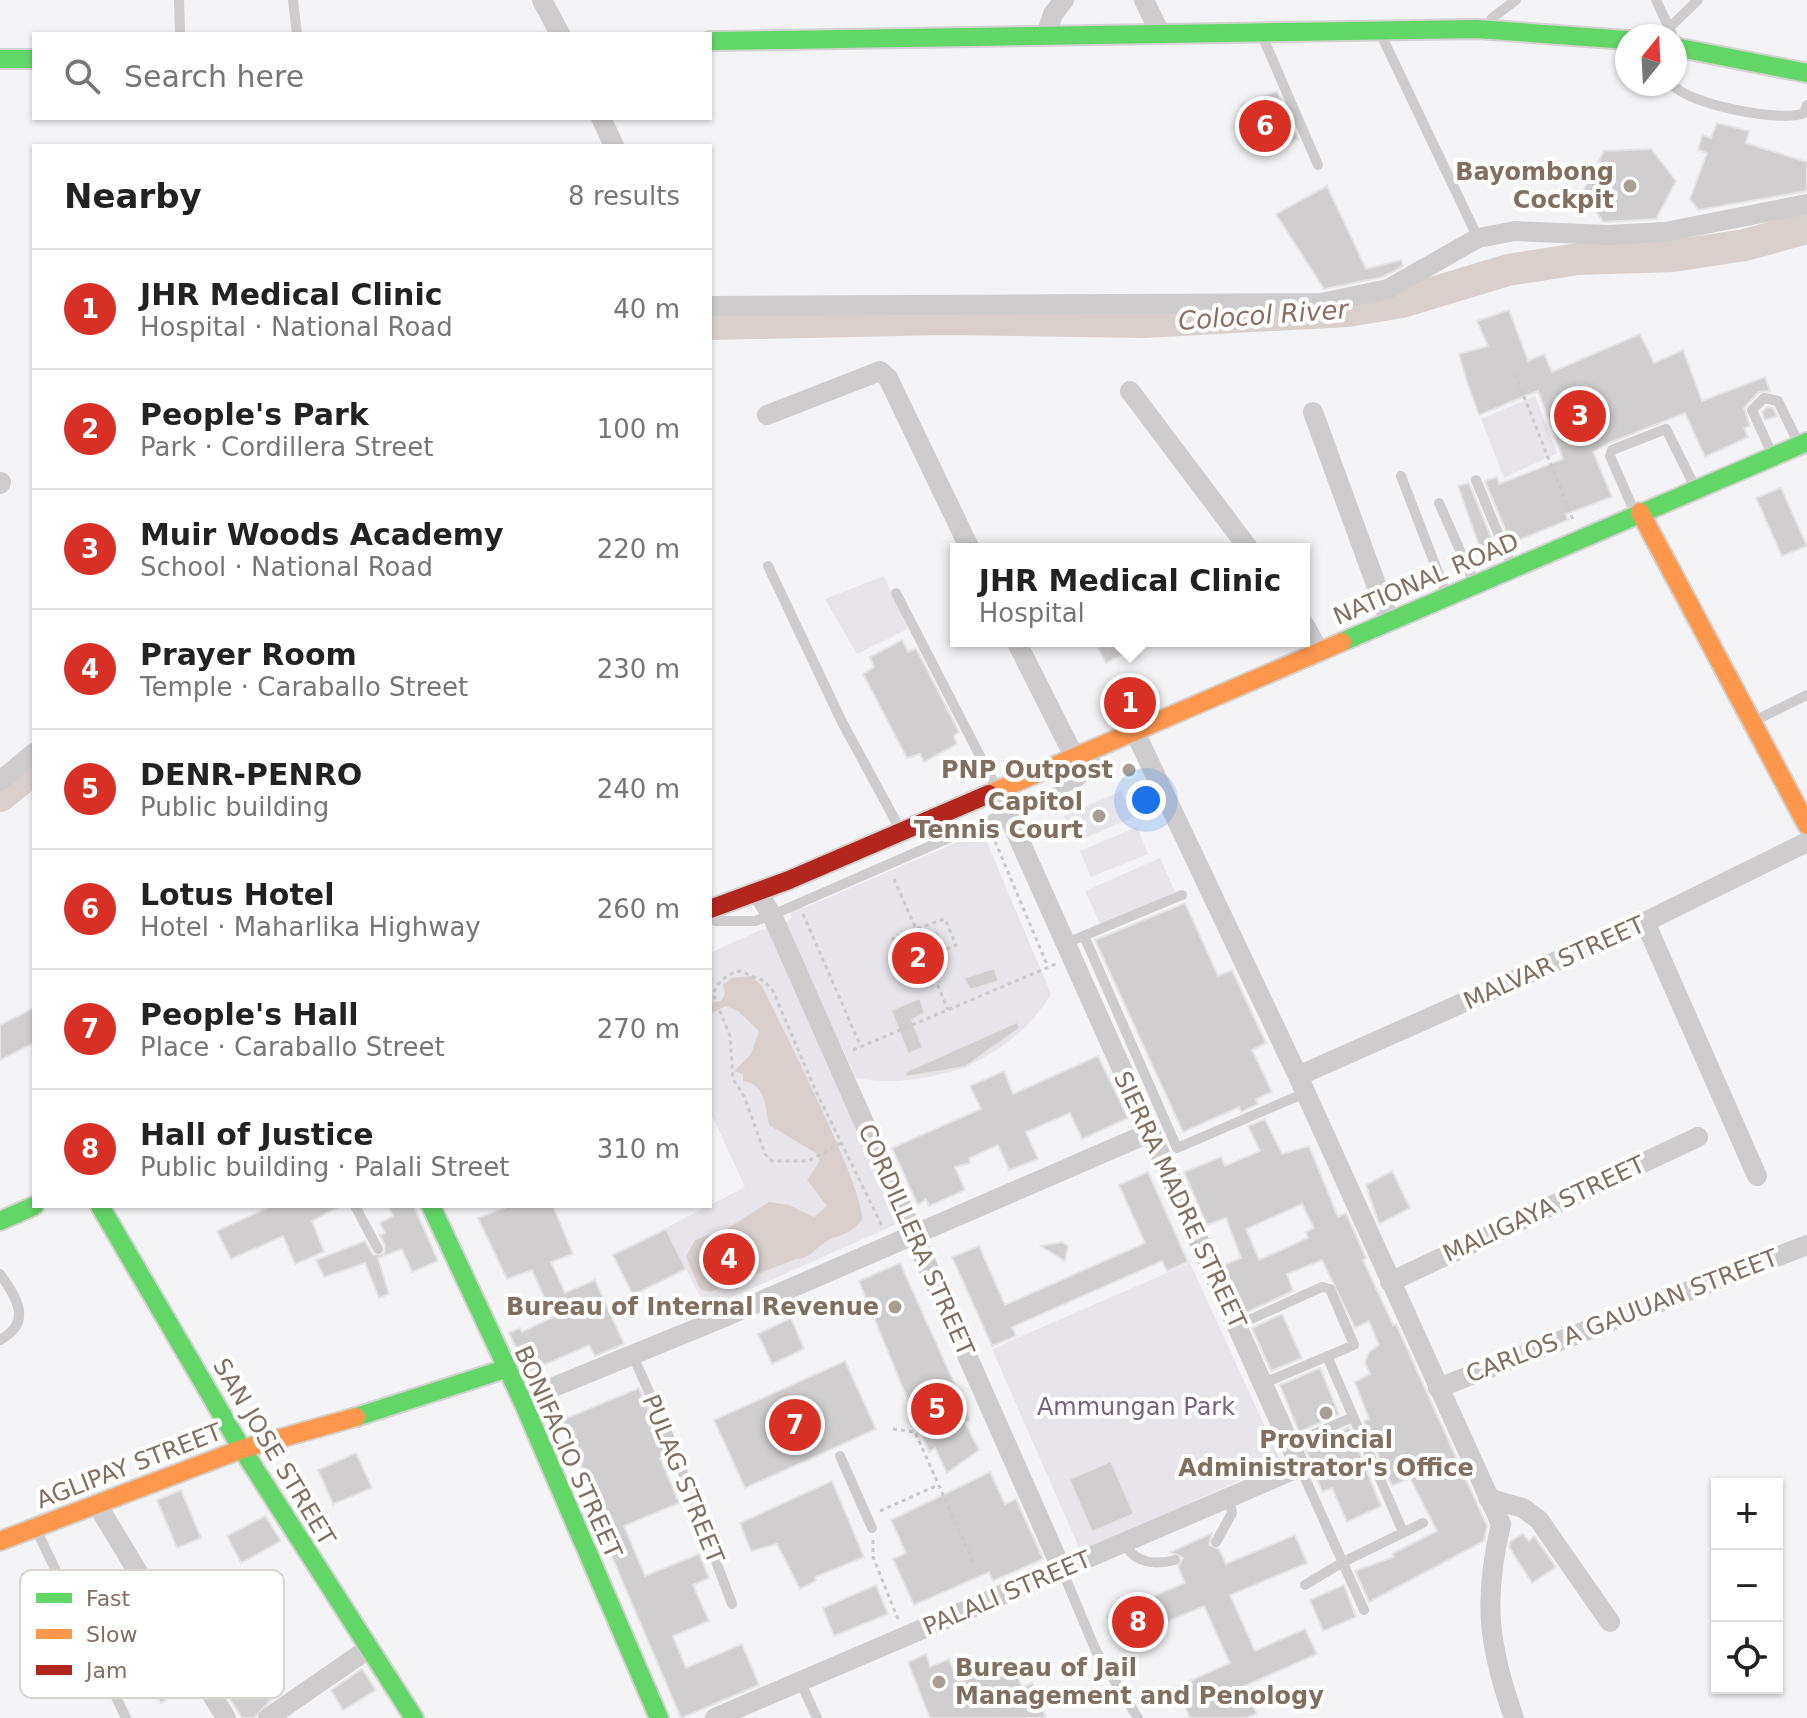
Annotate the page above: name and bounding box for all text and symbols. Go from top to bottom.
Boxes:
north arrow [1615,24,1687,96]
search box [32,32,712,120]
icon: search [60,54,104,98]
text: Search here [124,59,304,94]
pin: 6 [1239,96,1291,156]
place label: Bayombong Cockpit [1455,158,1614,214]
text: Nearby [64,176,202,216]
marker: Bayombong Cockpit [1621,177,1639,195]
text: 8 results [568,181,680,211]
text: JHR Medical Clinic [140,277,443,312]
text: 1 [81,294,99,324]
text: 40 m [613,294,680,324]
water label: Colocol River [1177,294,1351,336]
text: Hospital · National Road [140,312,453,342]
pin: 3 [1554,386,1606,446]
text: People's Park [140,397,369,432]
text: 2 [81,414,99,444]
text: 100 m [597,414,680,444]
text: Park · Cordillera Street [140,432,433,462]
text: Muir Woods Academy [140,517,504,552]
street label: NATIONAL ROAD [1329,527,1523,631]
text: 3 [81,534,99,564]
text: 220 m [597,534,680,564]
popup [950,543,1310,647]
text: School · National Road [140,552,433,582]
text: JHR Medical Clinic [979,563,1281,598]
text: Hospital [979,598,1085,628]
text: Prayer Room [140,637,357,672]
text: 4 [81,654,99,684]
text: 230 m [597,654,680,684]
text: Temple · Caraballo Street [140,672,468,702]
pin: 1 [1104,673,1156,733]
place label: PNP Outpost [941,756,1113,784]
text: DENR-PENRO [140,757,362,792]
marker: PNP Outpost [1120,761,1138,779]
text: 5 [81,774,99,804]
text: 240 m [597,774,680,804]
your location [1126,780,1166,820]
place label: Capitol Tennis Court [914,788,1083,844]
text: Public building [140,792,329,822]
marker: Capitol Tennis Court [1090,807,1108,825]
text: Lotus Hotel [140,877,334,912]
text: 6 [81,894,99,924]
text: 260 m [597,894,680,924]
street label: MALVAR STREET [1459,910,1649,1015]
text: Hotel · Maharlika Highway [140,912,481,942]
pin: 2 [892,928,944,988]
text: People's Hall [140,997,358,1032]
text: 7 [81,1014,99,1044]
text: 270 m [597,1014,680,1044]
text: Place · Caraballo Street [140,1032,445,1062]
street label: SIERRA MADRE STREET [1108,1067,1252,1333]
text: Hall of Justice [140,1117,374,1152]
street label: CORDILLERA STREET [852,1120,980,1361]
text: 8 [81,1134,99,1164]
text: 310 m [597,1134,680,1164]
street label: MALIGAYA STREET [1439,1150,1650,1268]
text: Public building · Palali Street [140,1152,509,1182]
pin: 4 [703,1229,755,1289]
street label: CARLOS A GAUUAN STREET [1462,1243,1782,1389]
place label: Bureau of Internal Revenue [506,1293,879,1321]
marker: Bureau of Internal Revenue [886,1298,904,1316]
street label: BONIFACIO STREET [509,1341,628,1563]
street label: SAN JOSE STREET [207,1353,341,1551]
pin: 5 [911,1379,963,1439]
street label: PULAG STREET [636,1390,730,1568]
park label: Ammungan Park [1037,1393,1235,1421]
pin: 7 [769,1395,821,1455]
marker: Provincial Administrator's Office [1317,1404,1335,1422]
street label: AGLIPAY STREET [32,1418,226,1514]
place label: Provincial Administrator's Office [1178,1426,1474,1482]
map controls [1711,1478,1783,1694]
button: + [1711,1478,1783,1550]
street label: PALALI STREET [919,1545,1095,1641]
button: − [1711,1550,1783,1622]
legend [20,1570,284,1698]
text: Fast [86,1586,131,1611]
pin: 8 [1112,1592,1164,1652]
text: Slow [86,1622,138,1647]
button: locate [1711,1622,1783,1694]
place label: Bureau of Jail Management and Penology [955,1654,1324,1710]
text: Jam [84,1658,127,1683]
marker: Bureau of Jail Management and Penology [930,1673,948,1691]

